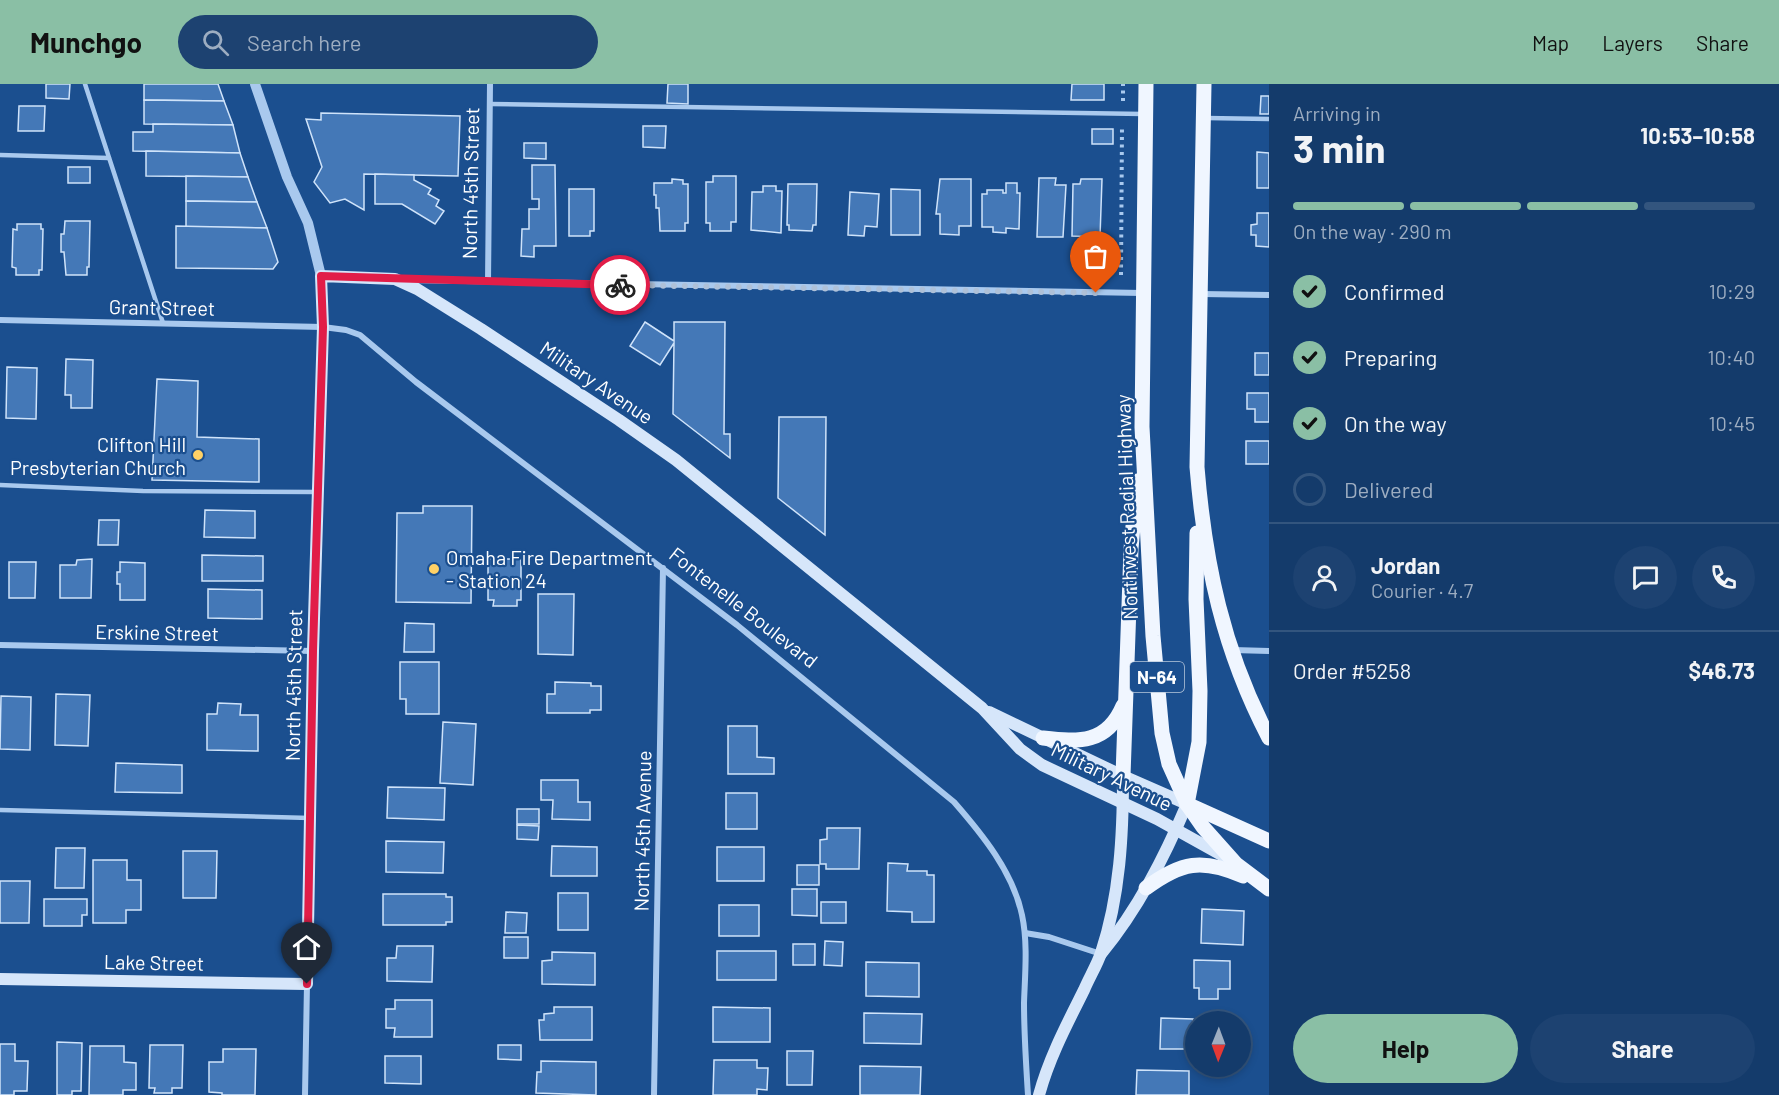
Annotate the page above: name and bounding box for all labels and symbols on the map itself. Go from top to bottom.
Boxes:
street label: North 45th Street [457,107,483,259]
pin [1070,231,1121,293]
courier [590,255,650,315]
street label: Grant Street [109,294,215,320]
street label: Military Avenue [536,335,658,429]
street label: Northwest Radial Highway [1110,394,1142,620]
place label: Clifton Hill Presbyterian Church [10,432,186,479]
marker: Clifton Hill Presbyterian Church [191,448,205,462]
street label: Fontenelle Boulevard [665,542,823,672]
place label: Omaha Fire Department - Station 24 [446,545,653,592]
marker: Omaha Fire Department - Station 24 [427,562,441,576]
street label: North 45th Street [280,609,306,761]
street label: Erskine Street [95,619,219,645]
road number: N-64 [1130,662,1184,692]
street label: Military Avenue [1048,736,1176,816]
street label: North 45th Avenue [629,750,655,912]
pin [281,922,332,984]
street label: Lake Street [104,949,204,975]
north arrow [1185,1011,1251,1077]

